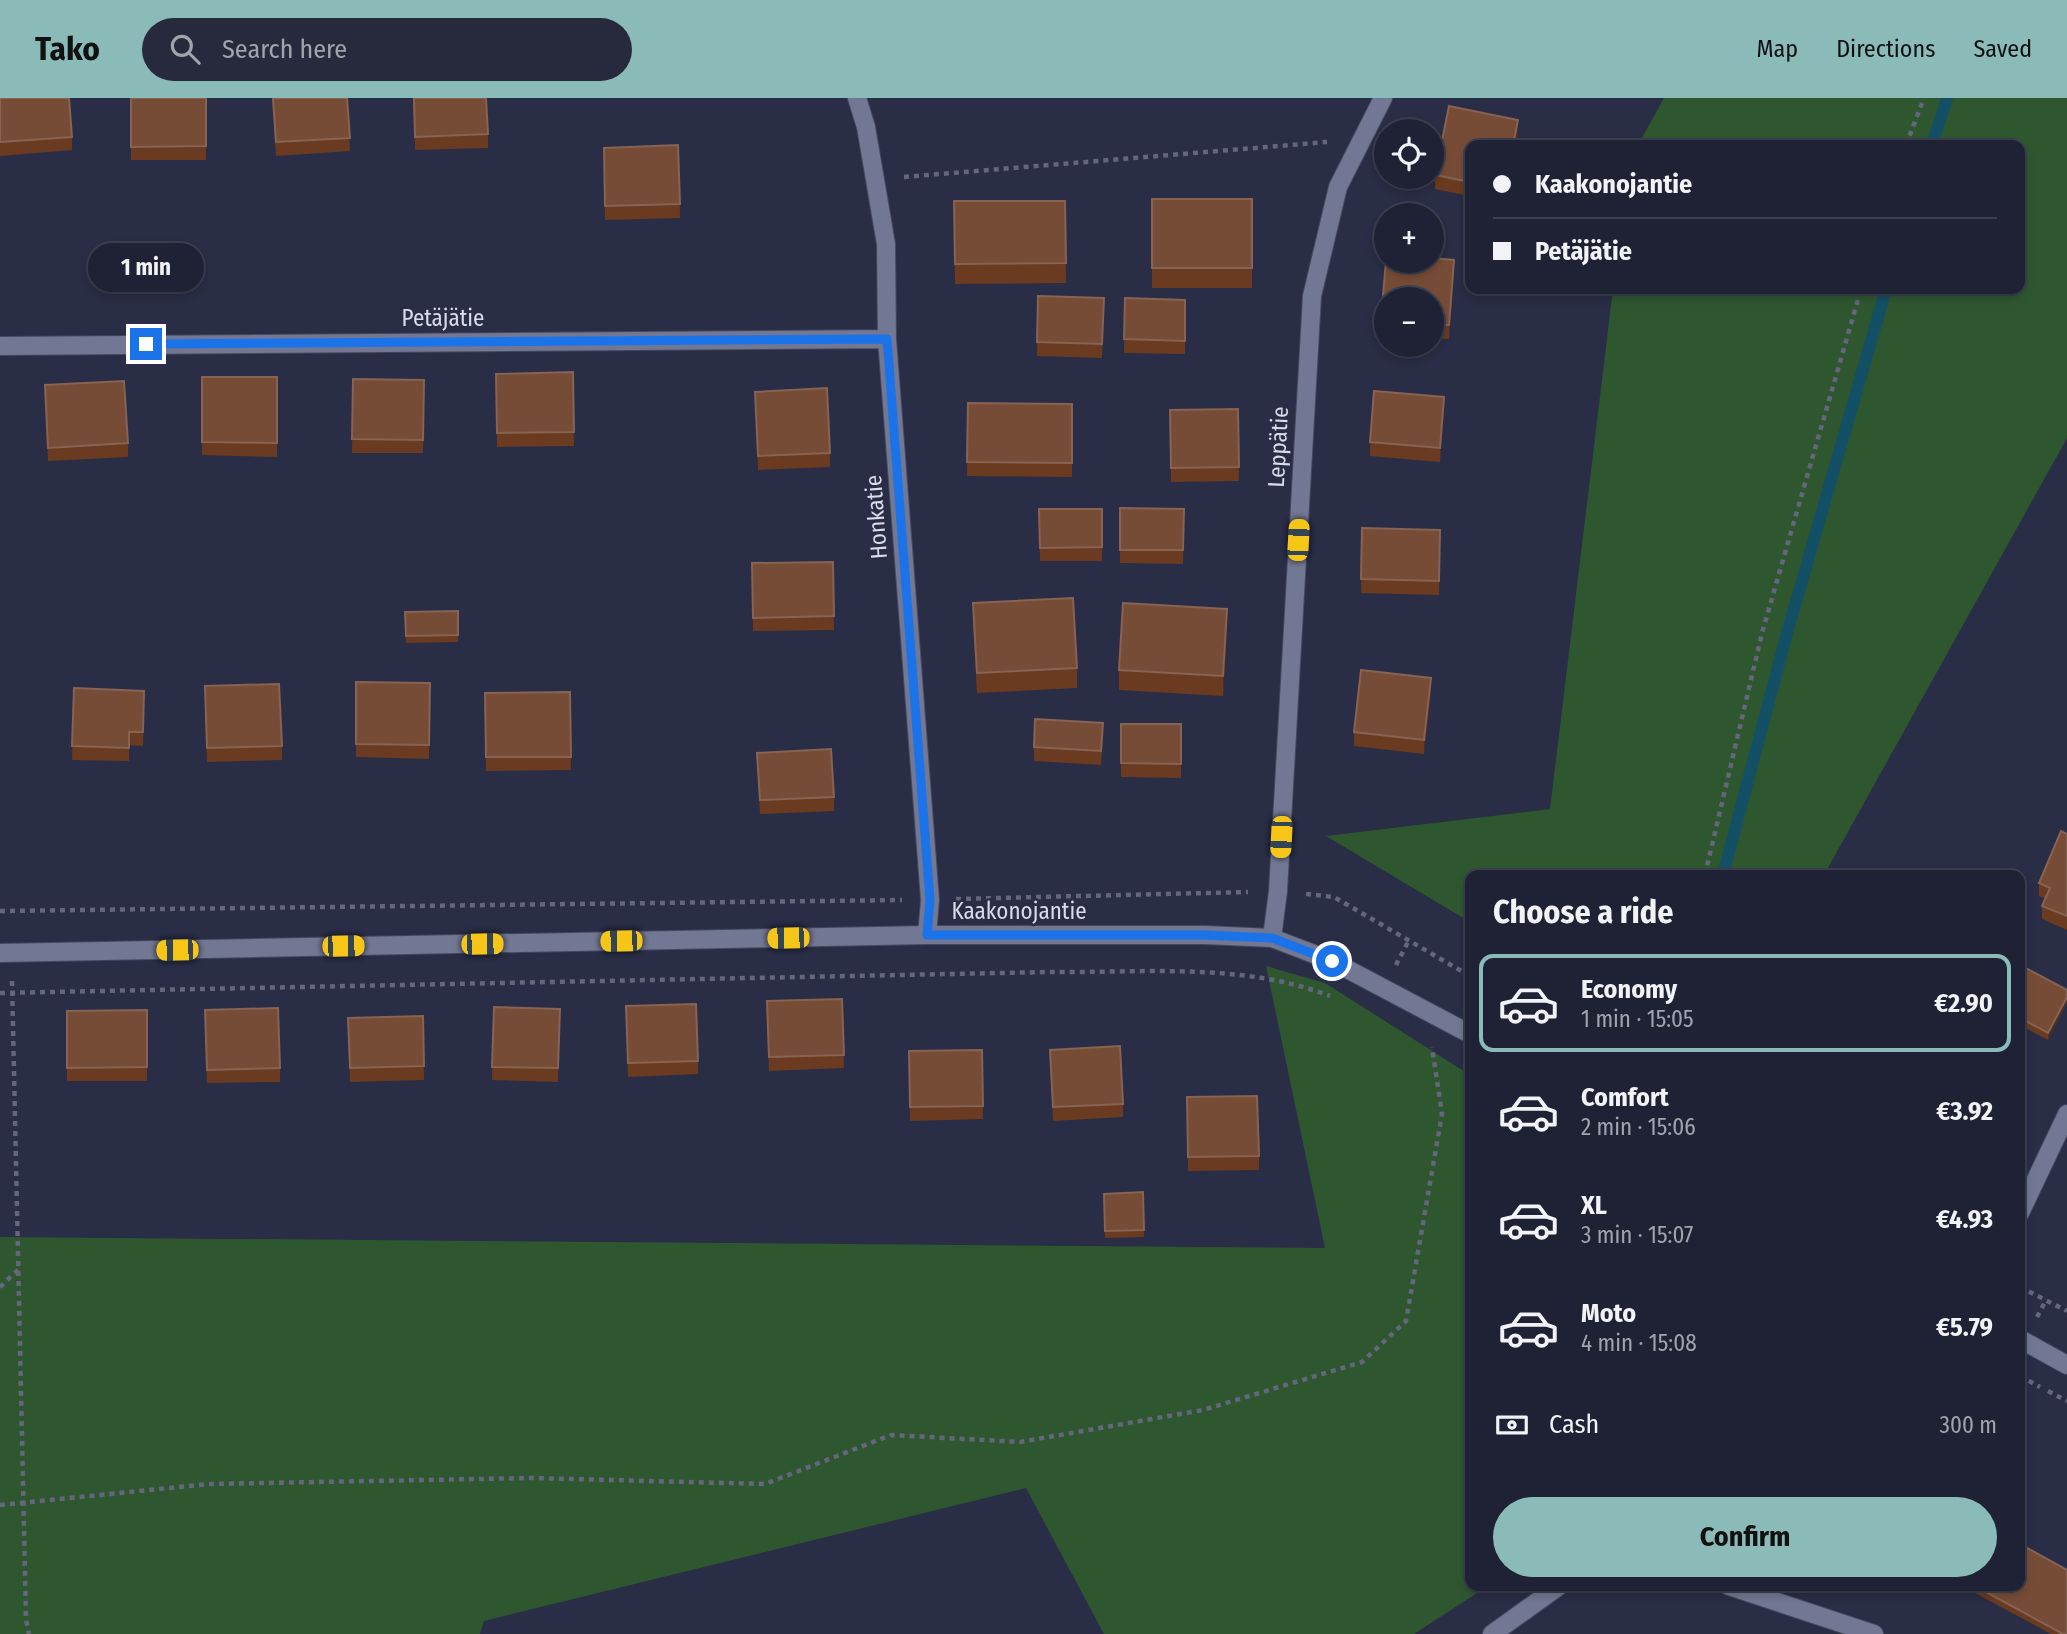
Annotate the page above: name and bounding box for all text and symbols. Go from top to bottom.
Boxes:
search box [142,18,632,81]
text: Tako [35,29,100,69]
icon: search [166,30,204,68]
text: Search here [222,34,347,65]
text: Map [1757,35,1798,63]
text: Directions [1836,35,1935,63]
text: Saved [1973,35,2032,63]
map controls [1374,119,1444,357]
button: locate [1374,119,1444,189]
text: Kaakonojantie [1535,169,1692,200]
button: + [1374,203,1444,273]
text: Petäjätie [1535,236,1632,267]
callout: 1 min [88,243,204,292]
text: 1 min [121,253,171,281]
button: − [1374,287,1444,357]
street label: Petäjätie [402,304,484,332]
route end [130,328,162,360]
street label: Leppätie [1262,406,1294,488]
street label: Honkatie [859,474,893,560]
car [1287,518,1310,562]
car [1270,815,1293,859]
text: Choose a ride [1493,893,1674,931]
street label: Kaakonojantie [951,897,1087,925]
car [767,927,810,949]
car [600,930,643,952]
car [461,933,504,955]
car [322,935,365,957]
car [156,939,199,961]
route start [1316,945,1348,977]
icon: car [1497,972,1560,1035]
text: Economy [1581,974,1677,1005]
text: €2.90 [1934,988,1993,1019]
text: 1 min · 15:05 [1581,1005,1694,1033]
icon: car [1497,1080,1560,1143]
text: Comfort [1581,1082,1669,1113]
text: €3.92 [1936,1096,1993,1127]
text: 2 min · 15:06 [1581,1113,1696,1141]
icon: car [1497,1188,1560,1251]
text: XL [1581,1190,1607,1221]
text: €4.93 [1936,1204,1993,1235]
text: 3 min · 15:07 [1581,1221,1693,1249]
icon: car [1497,1296,1560,1359]
text: Moto [1581,1298,1636,1329]
text: €5.79 [1936,1312,1993,1343]
text: 4 min · 15:08 [1581,1329,1697,1357]
icon: cash [1493,1406,1531,1444]
text: Cash [1549,1409,1599,1440]
text: 300 m [1940,1411,1997,1439]
button: Confirm [1493,1497,1997,1577]

